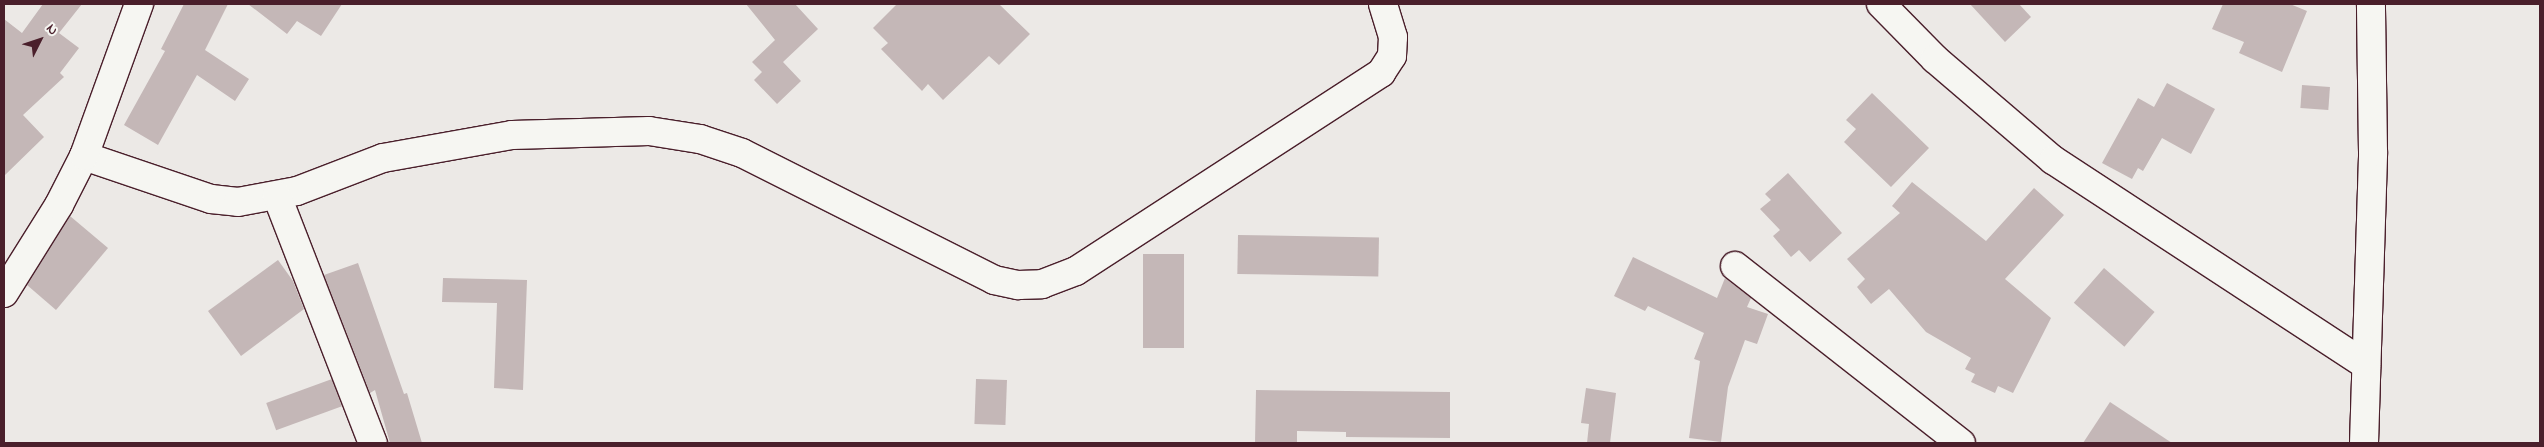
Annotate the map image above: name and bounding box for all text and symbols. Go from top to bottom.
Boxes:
north arrow [15,15,65,65]
text: N [41,19,63,40]

